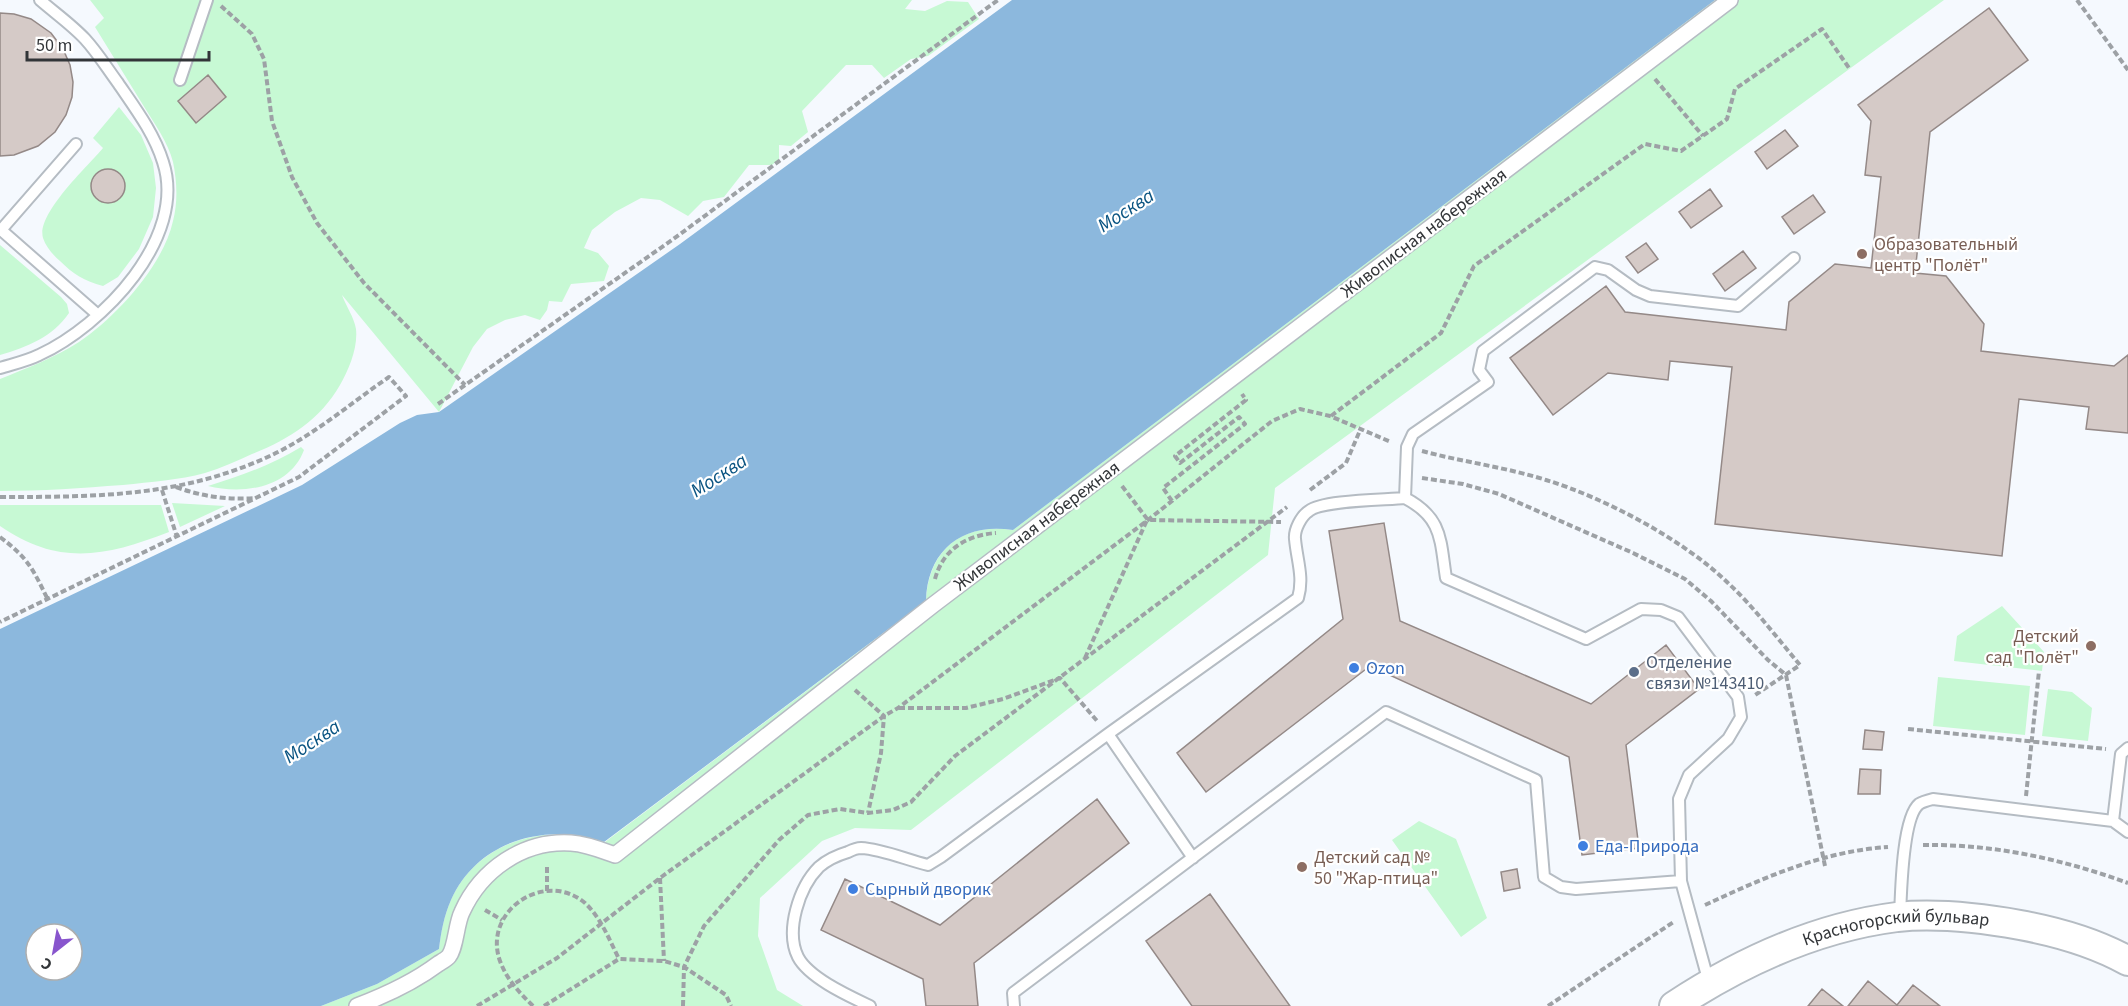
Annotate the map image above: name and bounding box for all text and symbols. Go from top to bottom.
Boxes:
scale bar [27,24,208,62]
text: 50 m [36,33,72,58]
street label: Живописная набережная [1336,162,1512,304]
water label: Москва [1092,182,1160,240]
place label: Образовательный центр "Полёт" [1874,232,2018,278]
marker: Образовательный центр "Полёт" [1855,247,1869,261]
water label: Москва [685,447,753,505]
street label: Живописная набережная [949,455,1125,597]
place label: Детский сад "Полёт" [1985,624,2079,670]
marker: Детский сад "Полёт" [2084,639,2098,653]
place label: Отделение связи №143410 [1646,650,1764,696]
place label: Ozon [1366,656,1405,681]
marker: Ozon [1347,661,1361,675]
marker: Отделение связи №143410 [1627,665,1641,679]
water label: Москва [278,713,346,771]
place label: Еда-Природа [1595,834,1699,859]
marker: Еда-Природа [1576,839,1590,853]
place label: Детский сад № 50 "Жар-птица" [1314,845,1438,891]
marker: Детский сад № 50 "Жар-птица" [1295,860,1309,874]
place label: Сырный дворик [865,877,991,902]
marker: Сырный дворик [846,882,860,896]
street label: Красногорский бульвар [1799,903,1991,952]
north arrow [24,922,84,982]
text: С [37,952,56,976]

